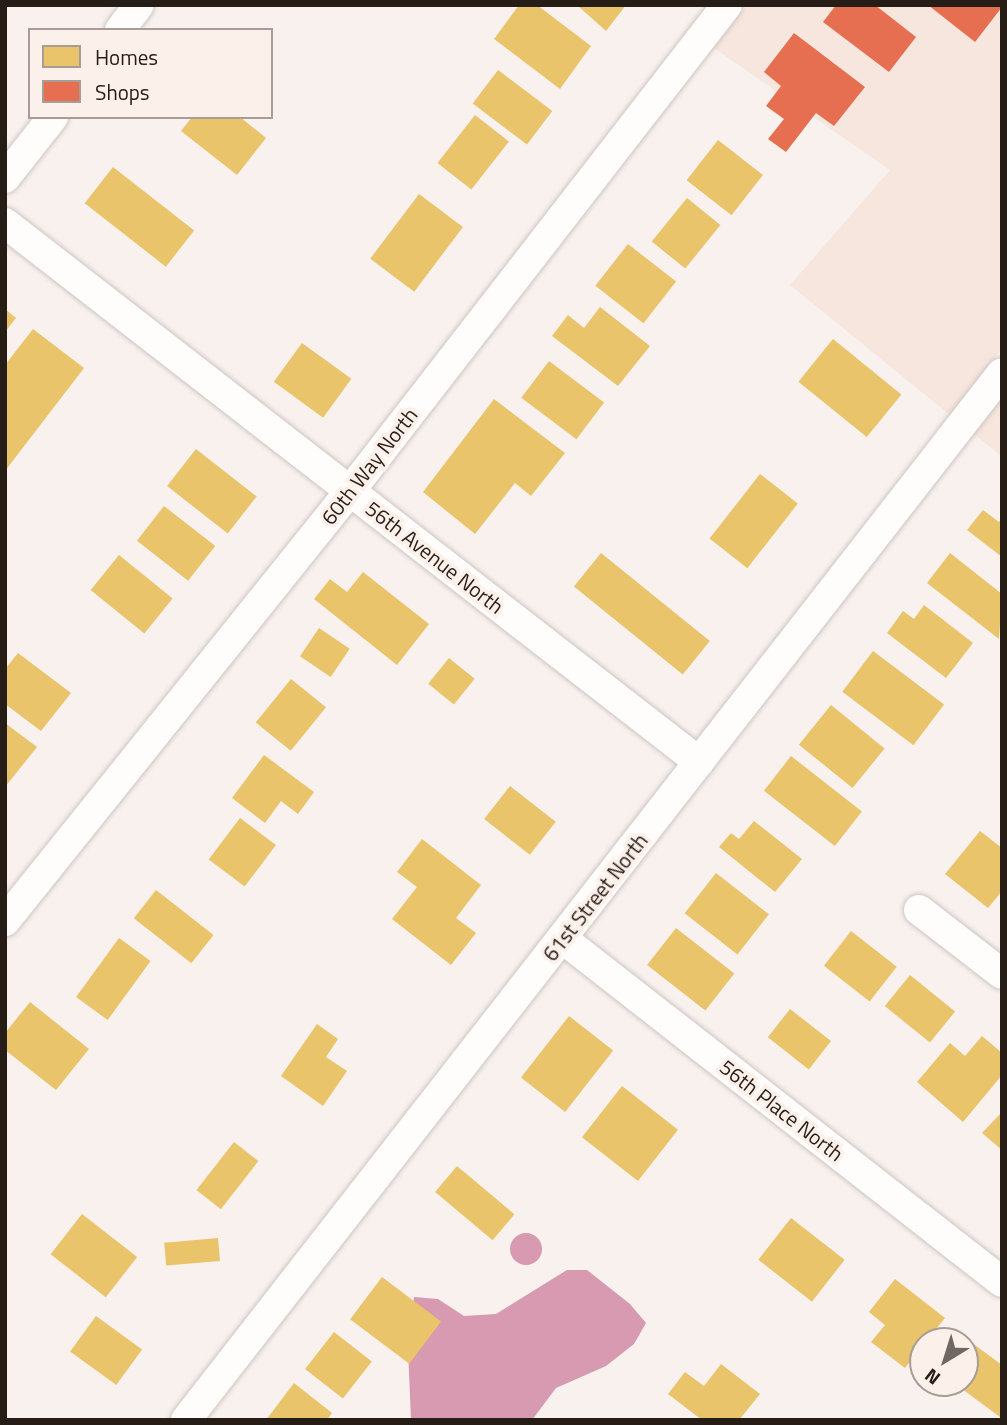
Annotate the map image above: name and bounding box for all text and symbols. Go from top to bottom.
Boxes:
legend [28,28,273,119]
text: Homes [95,41,158,73]
text: Shops [95,76,150,108]
street label: 60th Way North [316,403,422,529]
street label: 56th Avenue North [361,495,509,619]
street label: 61st Street North [537,828,653,966]
street label: 56th Place North [715,1054,849,1166]
north arrow [909,1327,979,1397]
text: N [918,1362,946,1393]

